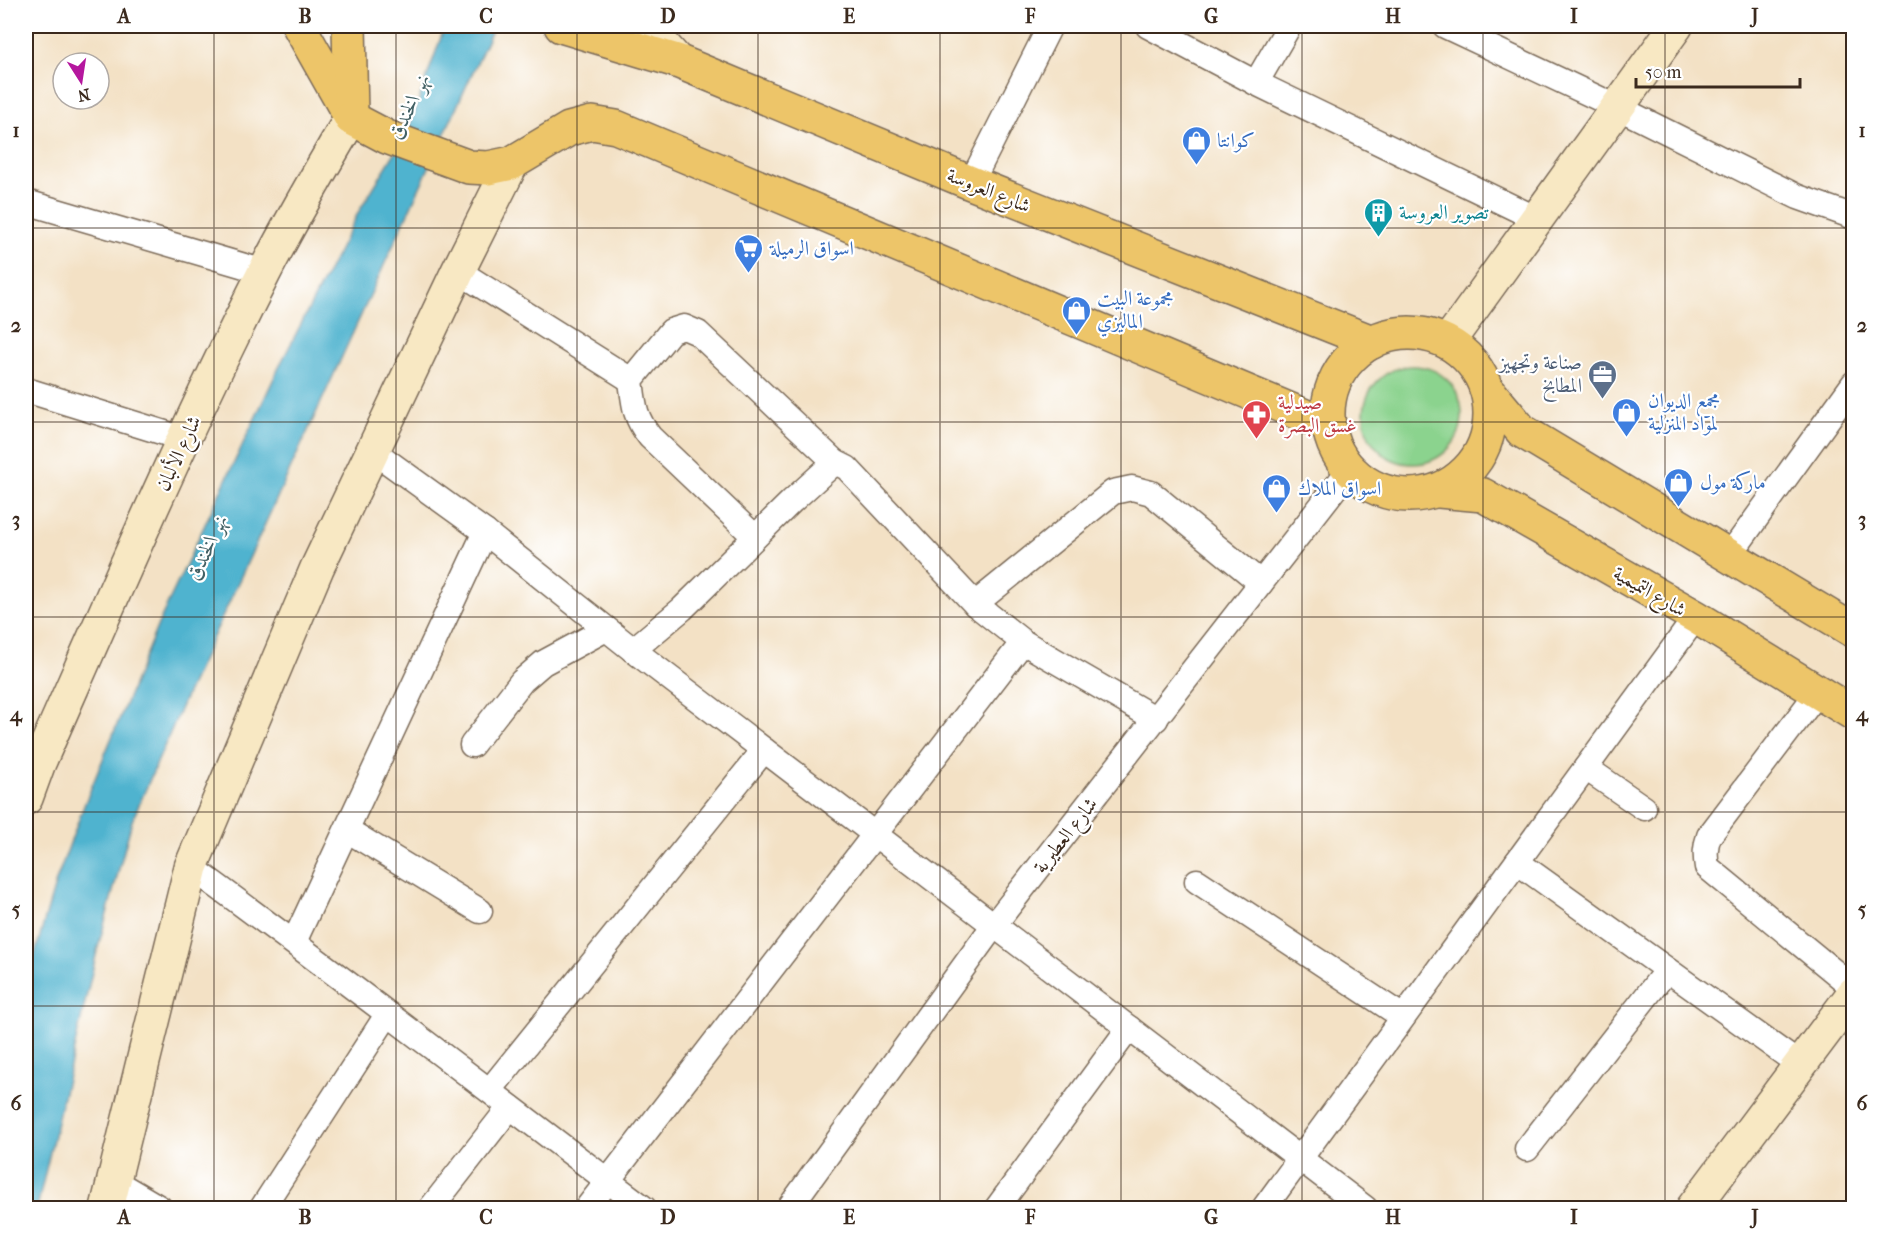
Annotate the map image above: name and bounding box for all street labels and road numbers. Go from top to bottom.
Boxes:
street label: شارع العروسة [941,163,1034,223]
street label: شارع الألبان [147,410,211,497]
street label: شارع التميمية [1606,561,1690,627]
street label: شارع العطيرية [1029,793,1107,882]

